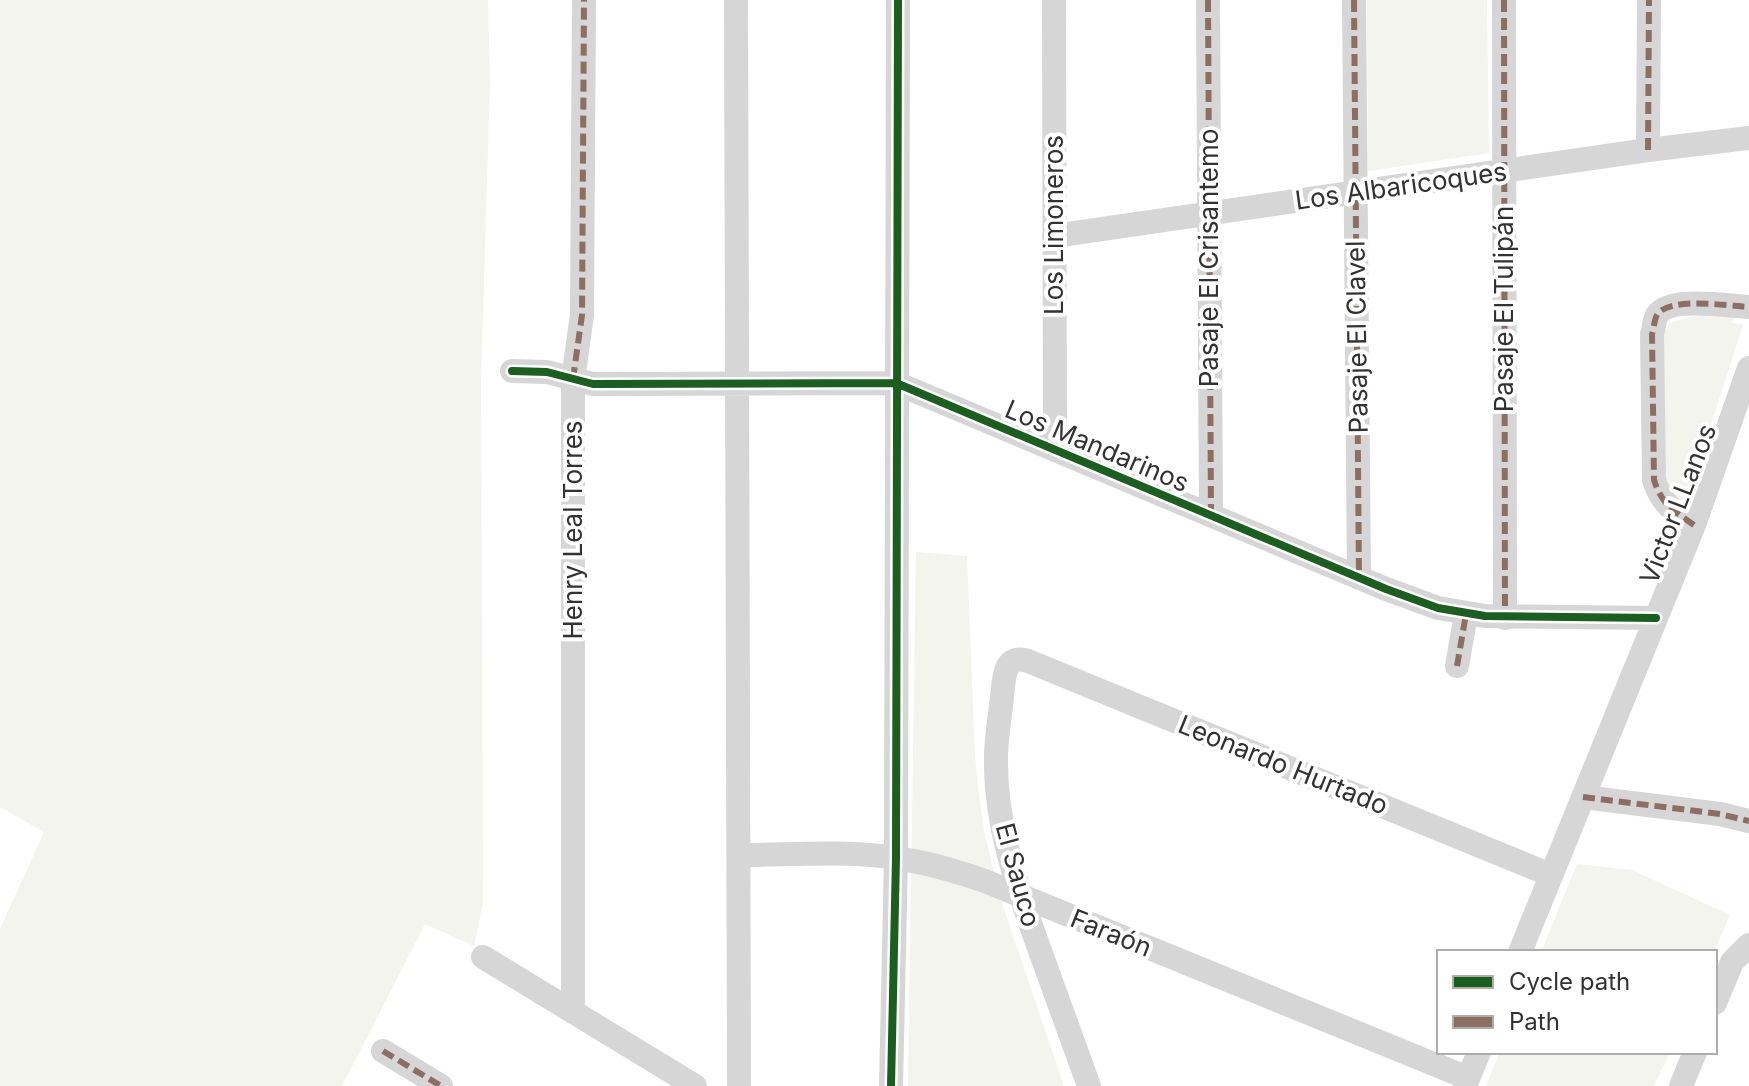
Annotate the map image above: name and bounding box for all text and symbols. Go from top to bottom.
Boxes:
street label: Pasaje El Crisantemo [1193,129,1224,387]
street label: Los Limoneros [1038,135,1069,315]
street label: Los Albaricoques [1293,155,1509,216]
street label: Pasaje El Tulipán [1488,206,1519,412]
street label: Pasaje El Clavel [1339,240,1374,434]
street label: Los Mandarinos [1001,393,1194,498]
street label: Henry Leal Torres [557,420,588,640]
street label: Victor LLanos [1633,420,1722,588]
street label: Leonardo Hurtado [1174,708,1392,821]
street label: El Sauco [990,819,1047,930]
street label: Faraón [1066,902,1156,963]
legend [1437,950,1717,1054]
text: Cycle path [1509,967,1630,996]
text: Path [1509,1007,1560,1036]

